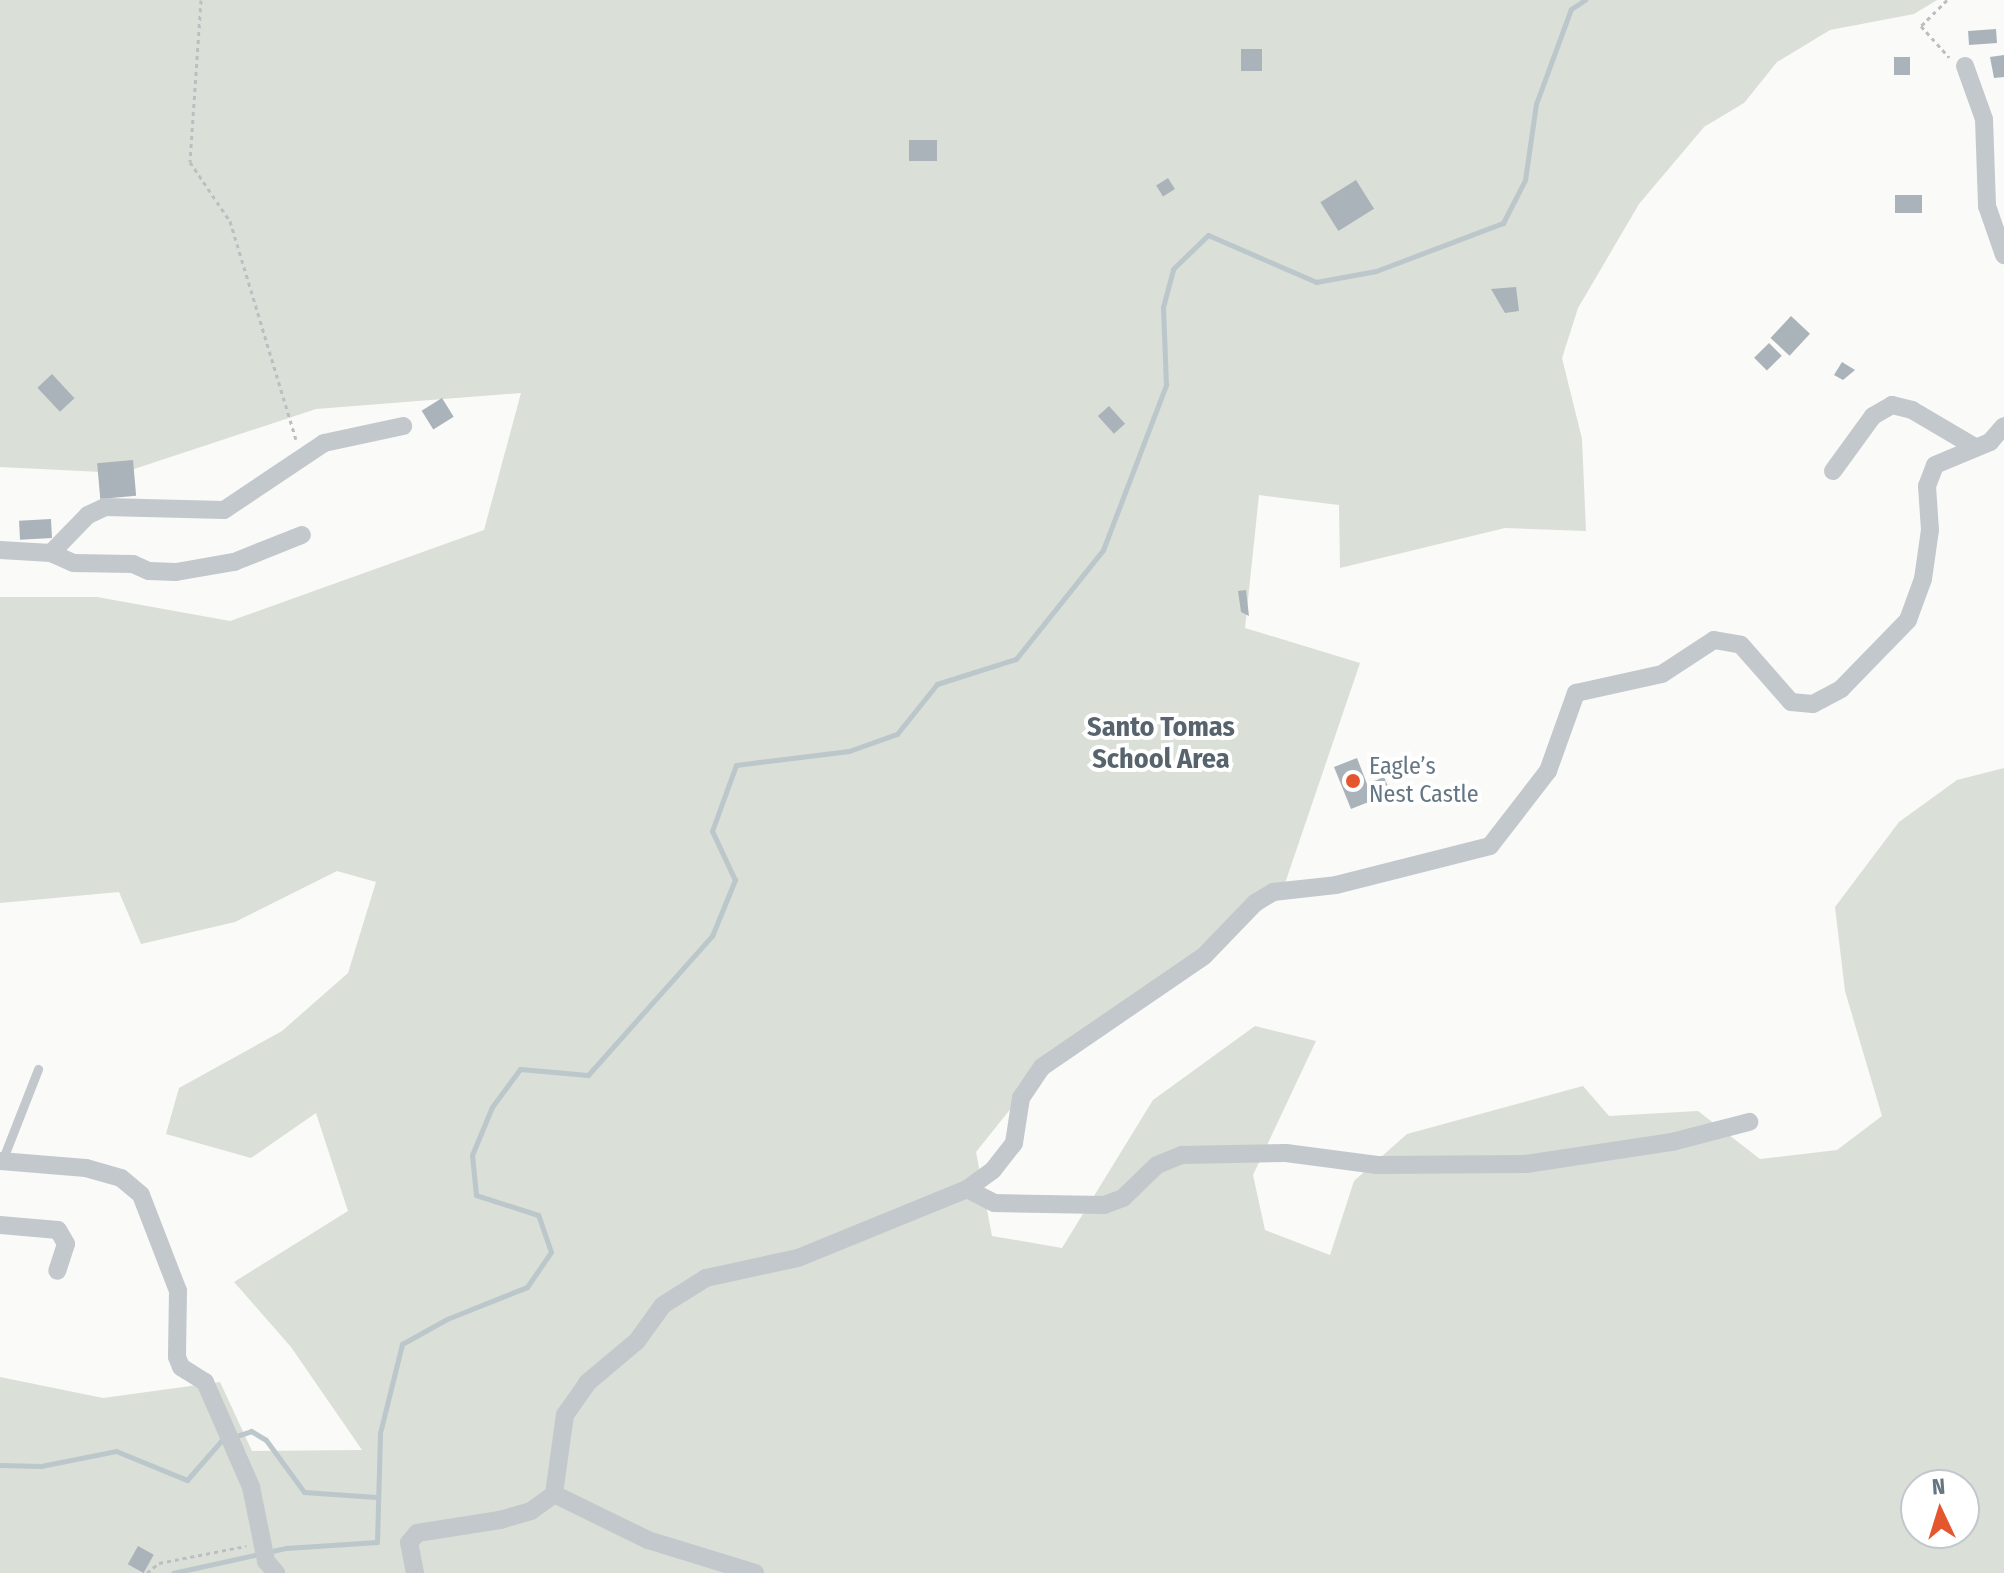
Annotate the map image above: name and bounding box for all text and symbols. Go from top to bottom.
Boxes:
district label: Santo Tomas School Area [1087,710,1235,776]
place label: Eagle’s Nest Castle [1369,753,1479,809]
marker: Eagle’s Nest Castle [1344,772,1362,790]
north arrow [1900,1469,1980,1549]
text: N [1931,1473,1946,1500]

